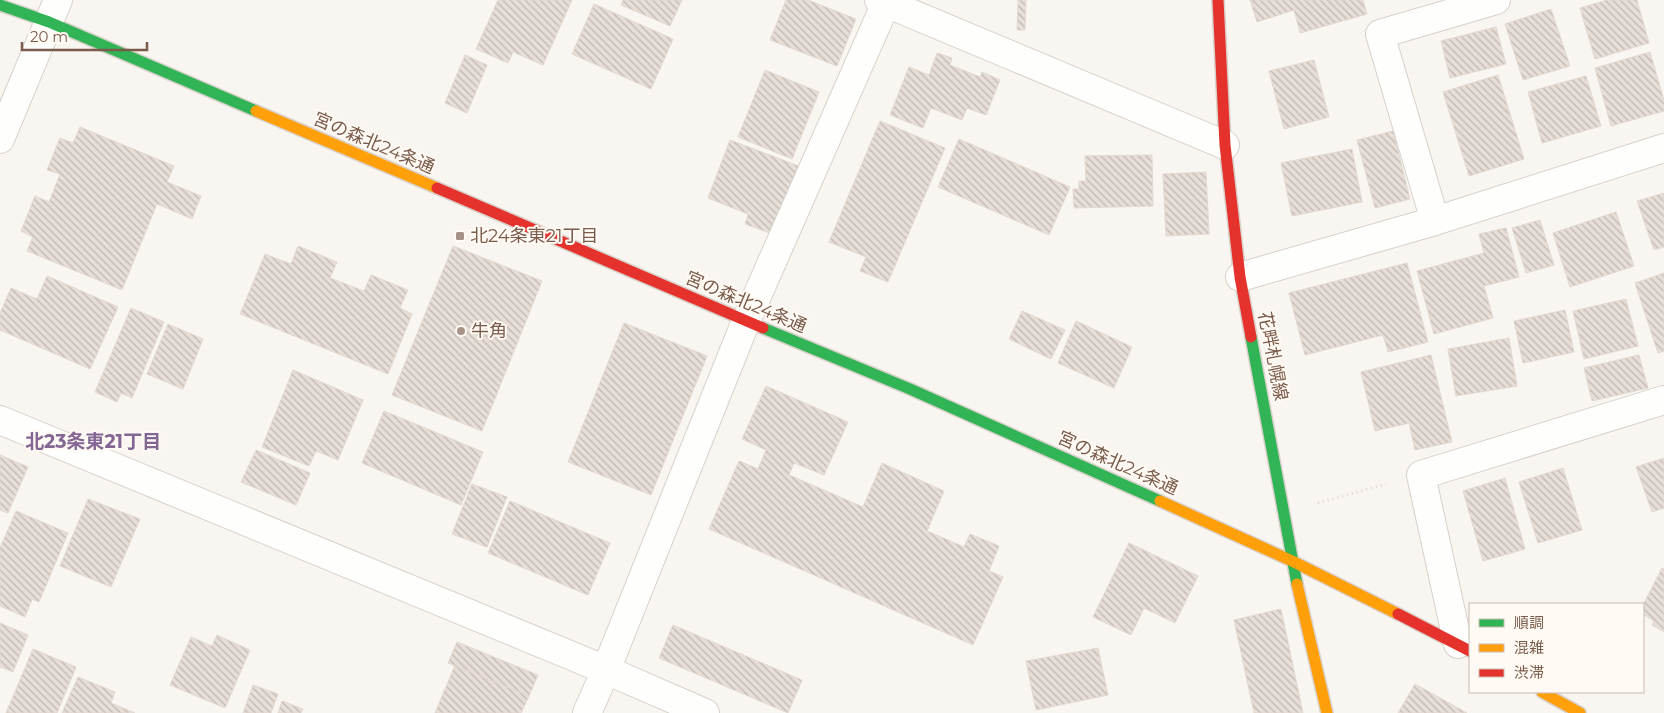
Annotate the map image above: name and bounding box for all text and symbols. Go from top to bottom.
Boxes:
scale bar [22,20,148,52]
text: 20 m [30,27,68,46]
street label: 宮の森北24条通 [310,108,438,178]
place label: 北24条東21丁目 [470,225,598,247]
marker: 北24条東21丁目 [454,230,466,242]
street label: 宮の森北24条通 [682,267,810,337]
street label: 花畔札幌線 [1254,310,1292,402]
place label: 牛角 [471,320,507,342]
marker: 牛角 [455,325,467,337]
street label: 宮の森北24条通 [1054,427,1182,499]
district label: 北23条東21丁目 [25,430,161,453]
legend [1469,603,1644,693]
text: 順調 [1514,613,1544,632]
text: 混雑 [1514,638,1544,657]
text: 渋滞 [1514,663,1544,682]

